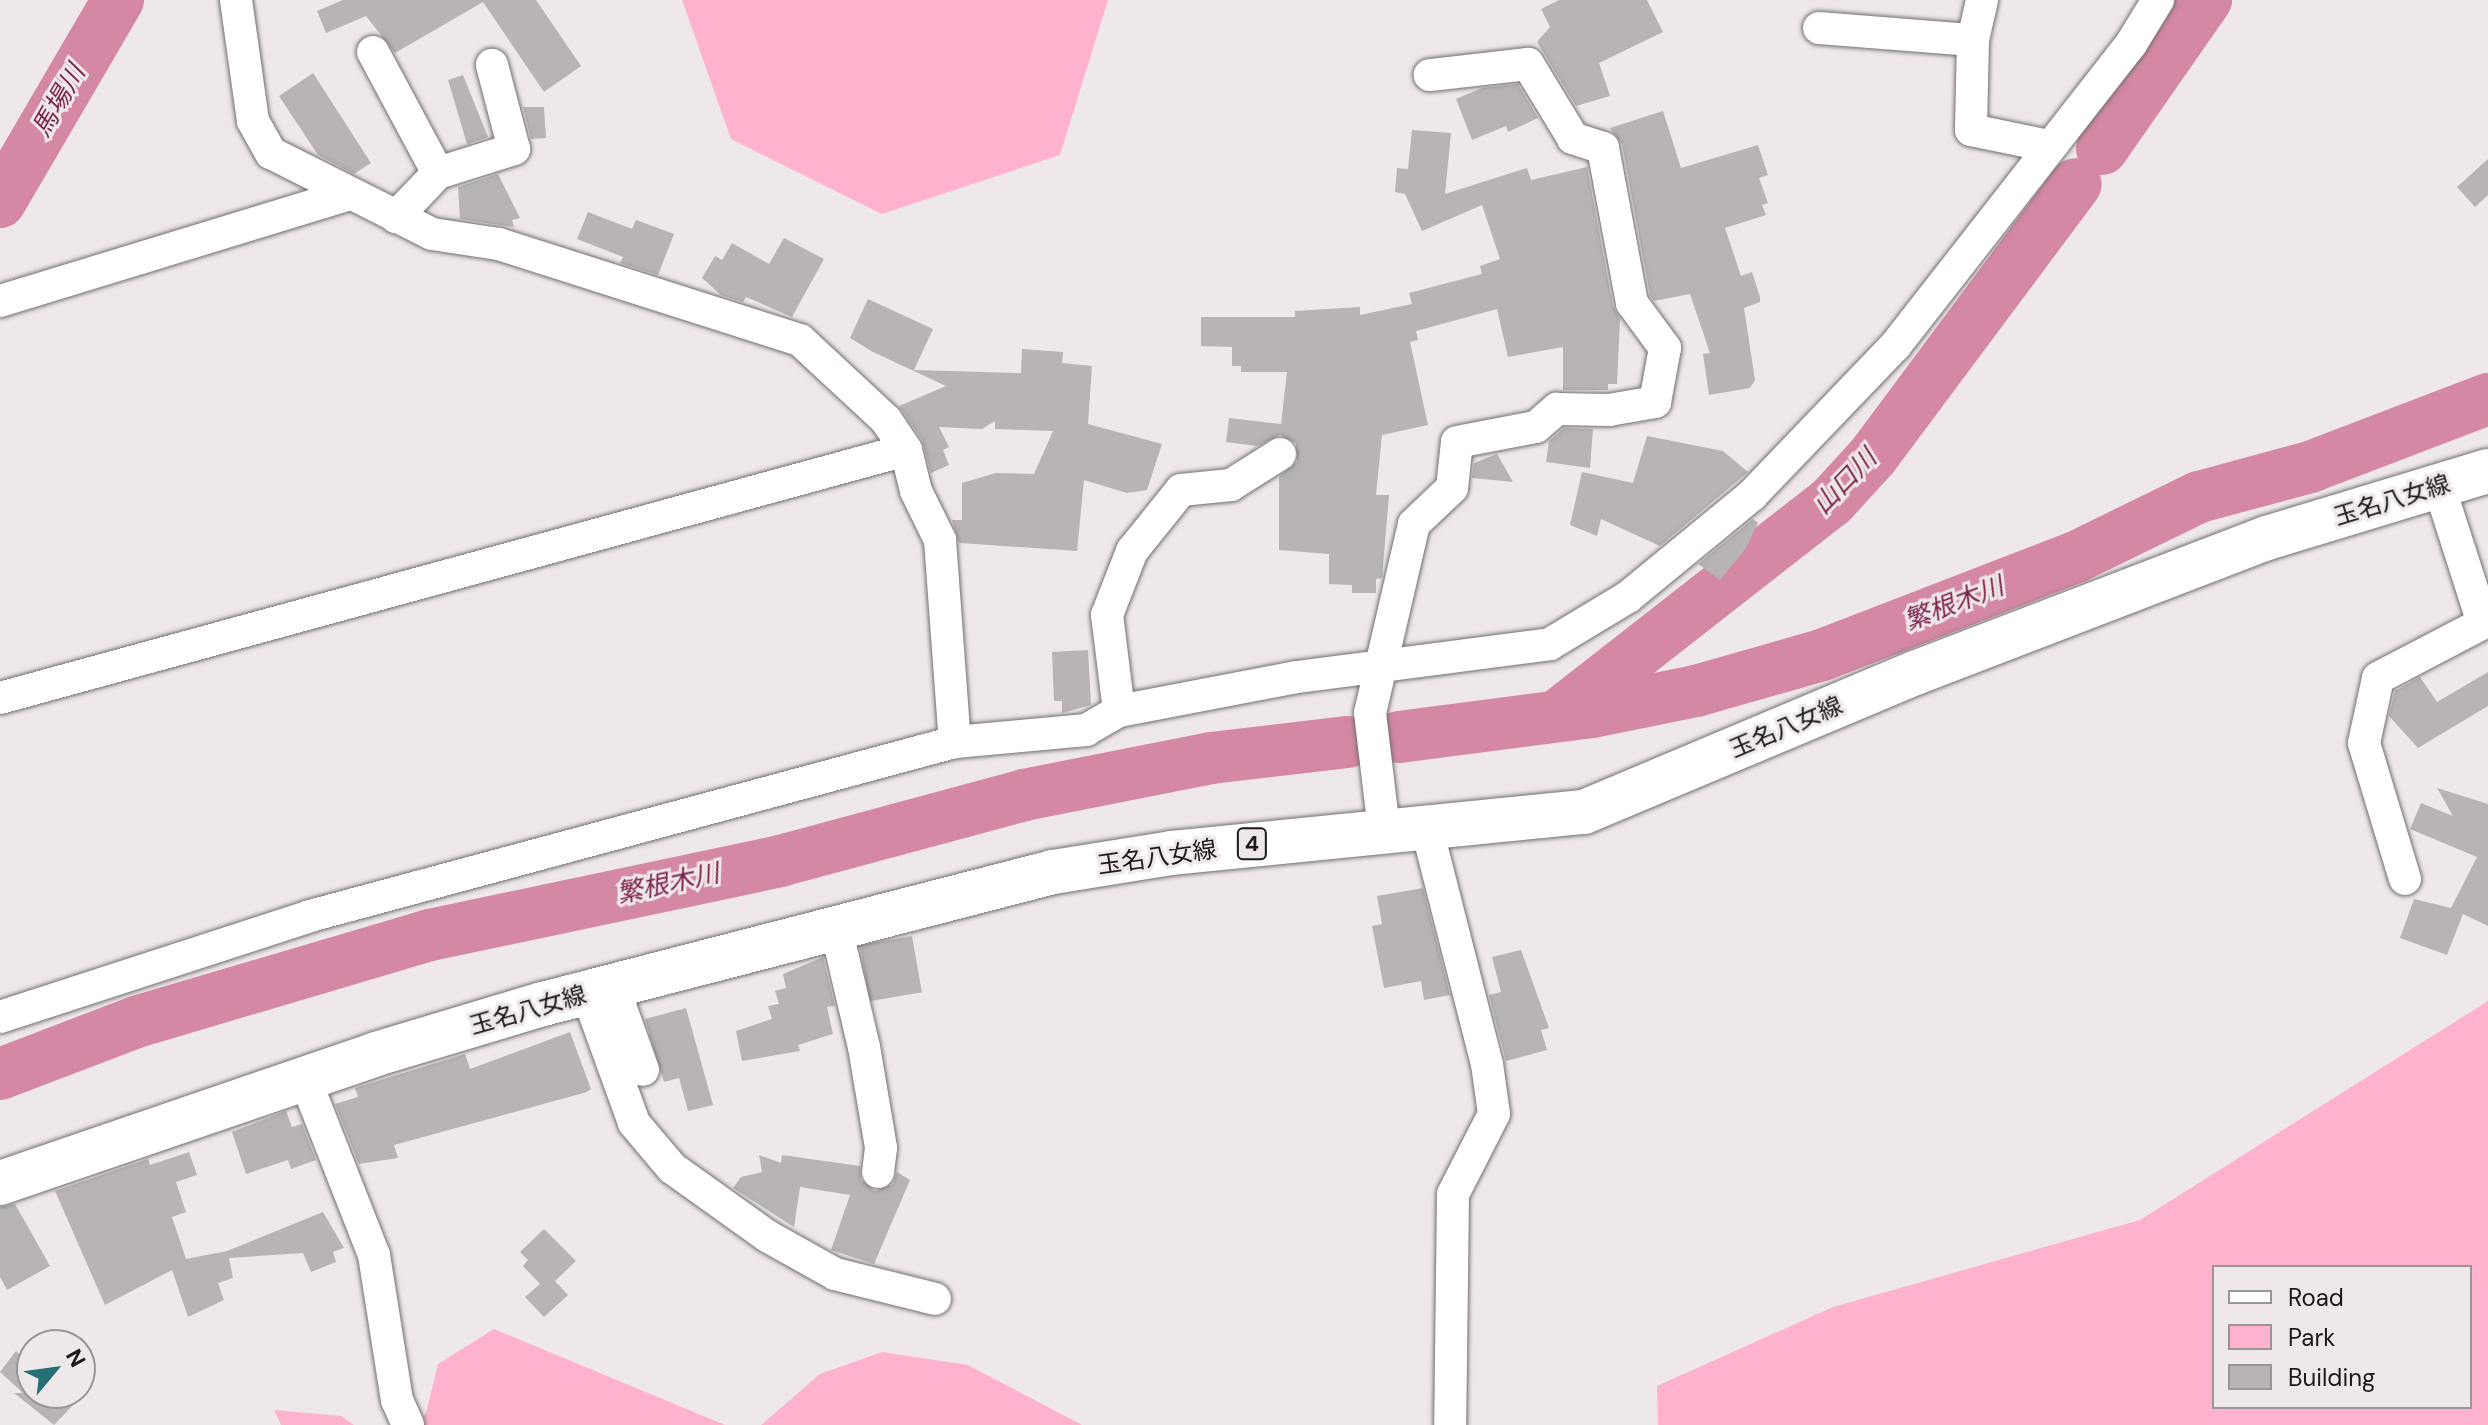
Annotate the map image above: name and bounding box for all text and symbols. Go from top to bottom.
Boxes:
water label: 馬場川 [26,59,92,143]
water label: 山口川 [1807,443,1883,521]
street label: 玉名八女線 [2330,469,2454,531]
water label: 繁根木川 [1900,571,2008,637]
street label: 玉名八女線 [1725,690,1847,764]
road number: 4 [1236,826,1268,862]
street label: 玉名八女線 [1096,834,1218,880]
water label: 繁根木川 [614,858,722,910]
street label: 玉名八女線 [466,980,590,1040]
legend [2212,1265,2472,1409]
text: Road [2288,1282,2344,1313]
text: Park [2288,1322,2335,1353]
north arrow [16,1329,96,1409]
text: N [59,1344,92,1372]
text: Building [2288,1362,2375,1393]

